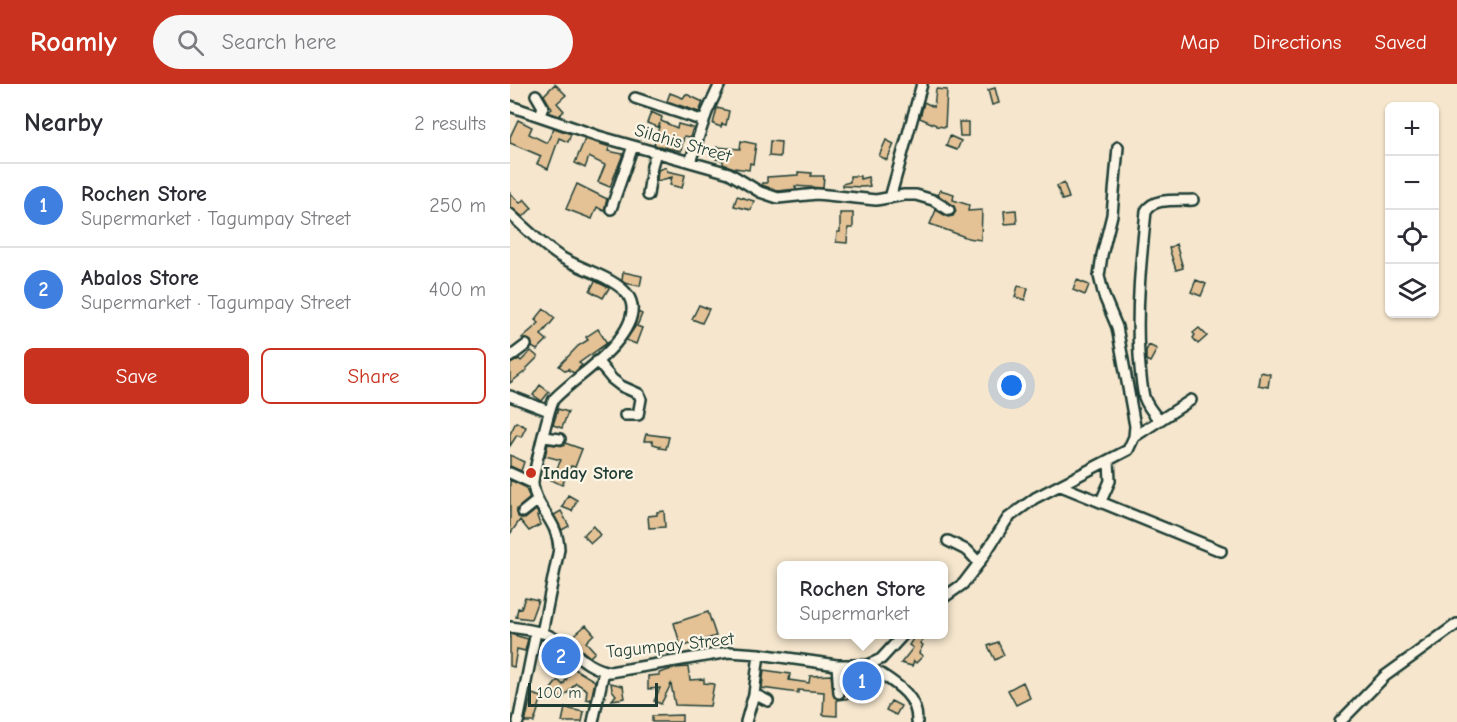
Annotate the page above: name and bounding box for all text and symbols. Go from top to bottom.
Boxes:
search box [153,15,573,69]
text: Roamly [30,26,117,58]
icon: search [174,26,207,59]
text: Search here [222,29,336,55]
text: Map [1180,30,1220,54]
text: Directions [1253,30,1342,54]
text: Saved [1375,30,1427,54]
map controls [1385,102,1439,318]
button: + [1385,102,1439,156]
text: Nearby [24,108,103,138]
text: 2 results [414,112,486,135]
street label: Silahis Street [632,120,734,168]
button: − [1385,156,1439,210]
text: Rochen Store [81,181,207,207]
text: 1 [40,194,47,217]
text: 250 m [429,194,486,217]
text: Supermarket · Tagumpay Street [81,207,350,230]
button: locate [1385,210,1439,264]
button: layers [1385,264,1439,318]
text: Abalos Store [81,265,199,291]
text: 2 [39,278,48,301]
text: 400 m [429,278,486,301]
text: Supermarket · Tagumpay Street [81,291,350,314]
button: Save [24,348,249,404]
button: Share [261,348,486,404]
your location [997,371,1026,400]
place label: Inday Store [543,463,634,484]
marker: Inday Store [524,466,538,480]
popup [777,561,948,639]
text: Rochen Store [800,576,925,602]
text: Supermarket [800,602,909,625]
street label: Tagumpay Street [605,628,736,663]
pin: 2 [542,634,580,678]
pin: 1 [842,658,882,704]
scale bar [528,680,658,708]
text: 100 m [537,684,581,702]

